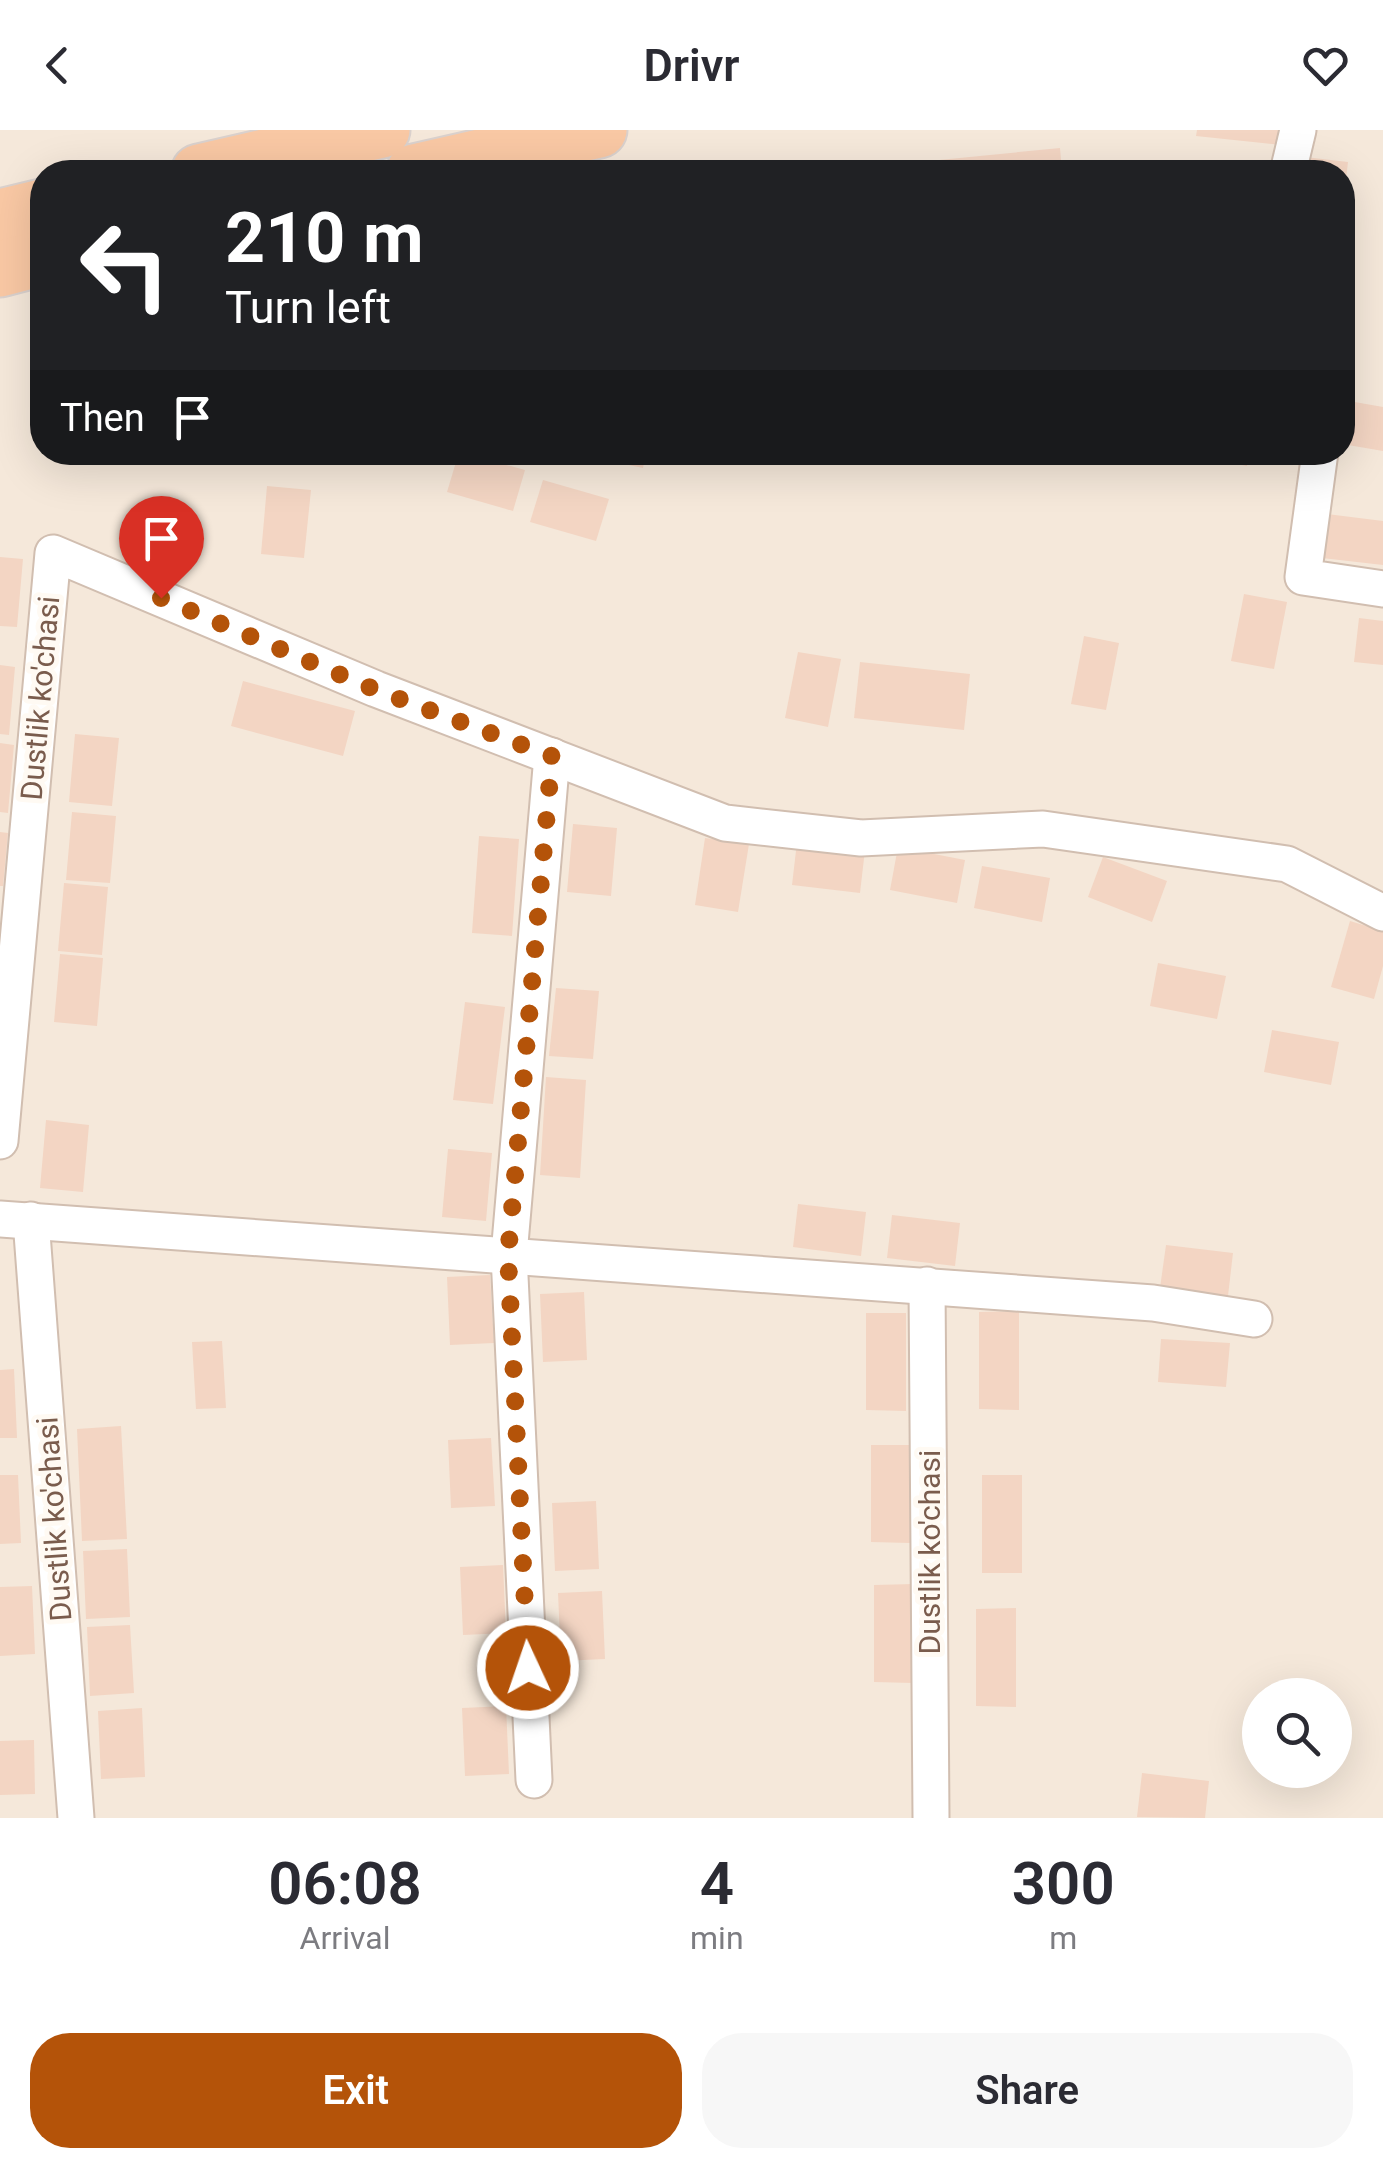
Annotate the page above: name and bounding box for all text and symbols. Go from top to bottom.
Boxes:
icon: back [30,38,85,93]
icon: heart [1298,38,1353,93]
text: Drivr [644,39,739,92]
text: 210 m [225,197,424,279]
icon: left [60,200,190,330]
text: Turn left [225,281,391,334]
icon: arrive [165,390,220,445]
text: Then [60,396,145,440]
pin [119,496,204,599]
icon: arrive [134,511,189,566]
street label: Dustlik ko'chasi [14,594,66,802]
street label: Dustlik ko'chasi [29,1416,79,1622]
street label: Dustlik ko'chasi [912,1450,947,1654]
position arrow [476,1616,580,1720]
map controls [1242,1678,1352,1788]
button: search [1242,1678,1352,1788]
text: 06:08 [268,1848,422,1919]
text: 4 [700,1848,734,1919]
text: 300 [1012,1848,1115,1919]
text: Arrival [300,1919,390,1957]
text: min [690,1919,744,1957]
text: m [1049,1919,1077,1957]
button: Exit [30,2033,682,2148]
button: Share [702,2033,1353,2148]

